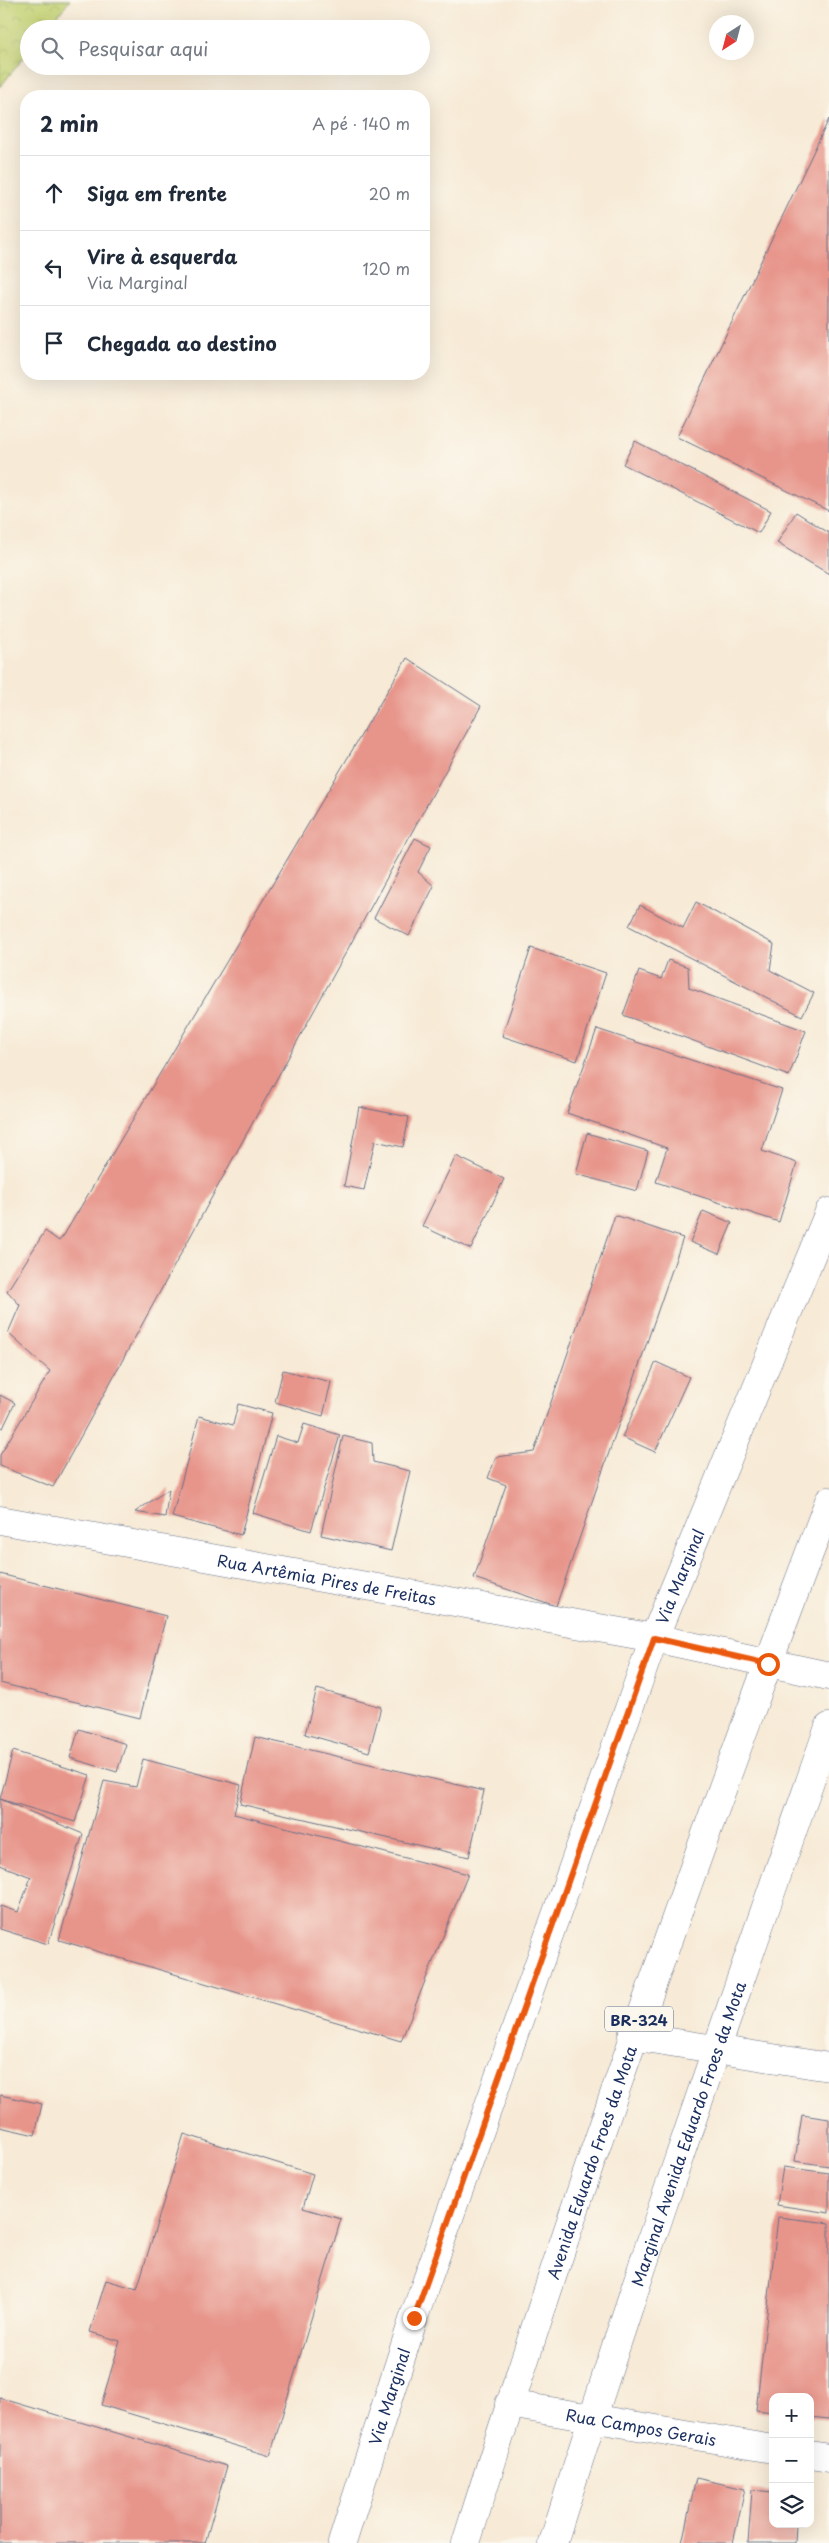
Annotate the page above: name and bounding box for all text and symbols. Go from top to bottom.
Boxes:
north arrow [709,15,754,60]
search box [20,20,430,75]
icon: search [38,34,66,62]
text: Pesquisar aqui [78,34,208,62]
text: 2 min [40,107,99,139]
text: A pé · 140 m [312,111,410,135]
icon: ahead [40,179,68,207]
text: Siga em frente [87,179,227,207]
text: 20 m [369,181,410,205]
text: Vire à esquerda [87,242,238,270]
icon: left [40,254,68,282]
text: 120 m [363,256,410,280]
text: Via Marginal [87,270,188,294]
icon: arrive [40,329,68,357]
text: Chegada ao destino [87,329,277,357]
street label: Via Marginal [649,1525,710,1628]
street label: Rua Artêmia Pires de Freitas [215,1547,438,1610]
route start [757,1653,780,1676]
street label: Marginal Avenida Eduardo Froes da Mota [625,1978,751,2289]
road number: BR-324 [605,2006,673,2032]
street label: Avenida Eduardo Froes da Mota [540,2042,642,2282]
route end [403,2307,426,2330]
street label: Via Marginal [362,2345,416,2448]
map controls [769,2393,814,2528]
button: + [769,2393,814,2438]
street label: Rua Campos Gerais [564,2402,718,2451]
button: − [769,2438,814,2483]
button: layers [769,2483,814,2528]

